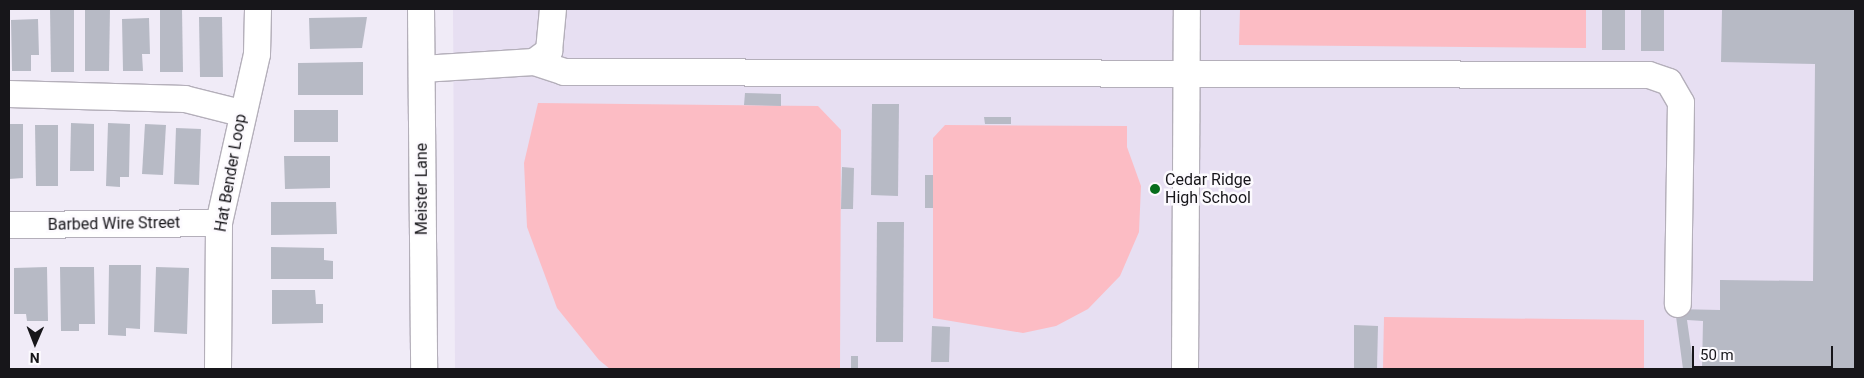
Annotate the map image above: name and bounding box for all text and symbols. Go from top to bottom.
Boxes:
street label: Hat Bender Loop [211,113,251,233]
street label: Meister Lane [412,143,432,235]
place label: Cedar Ridge High School [1165,170,1251,208]
marker: Cedar Ridge High School [1149,183,1161,195]
street label: Barbed Wire Street [48,213,180,235]
north arrow [10,318,60,368]
scale bar [1694,336,1835,368]
text: 50 m [1700,346,1734,364]
text: N [30,350,40,366]

